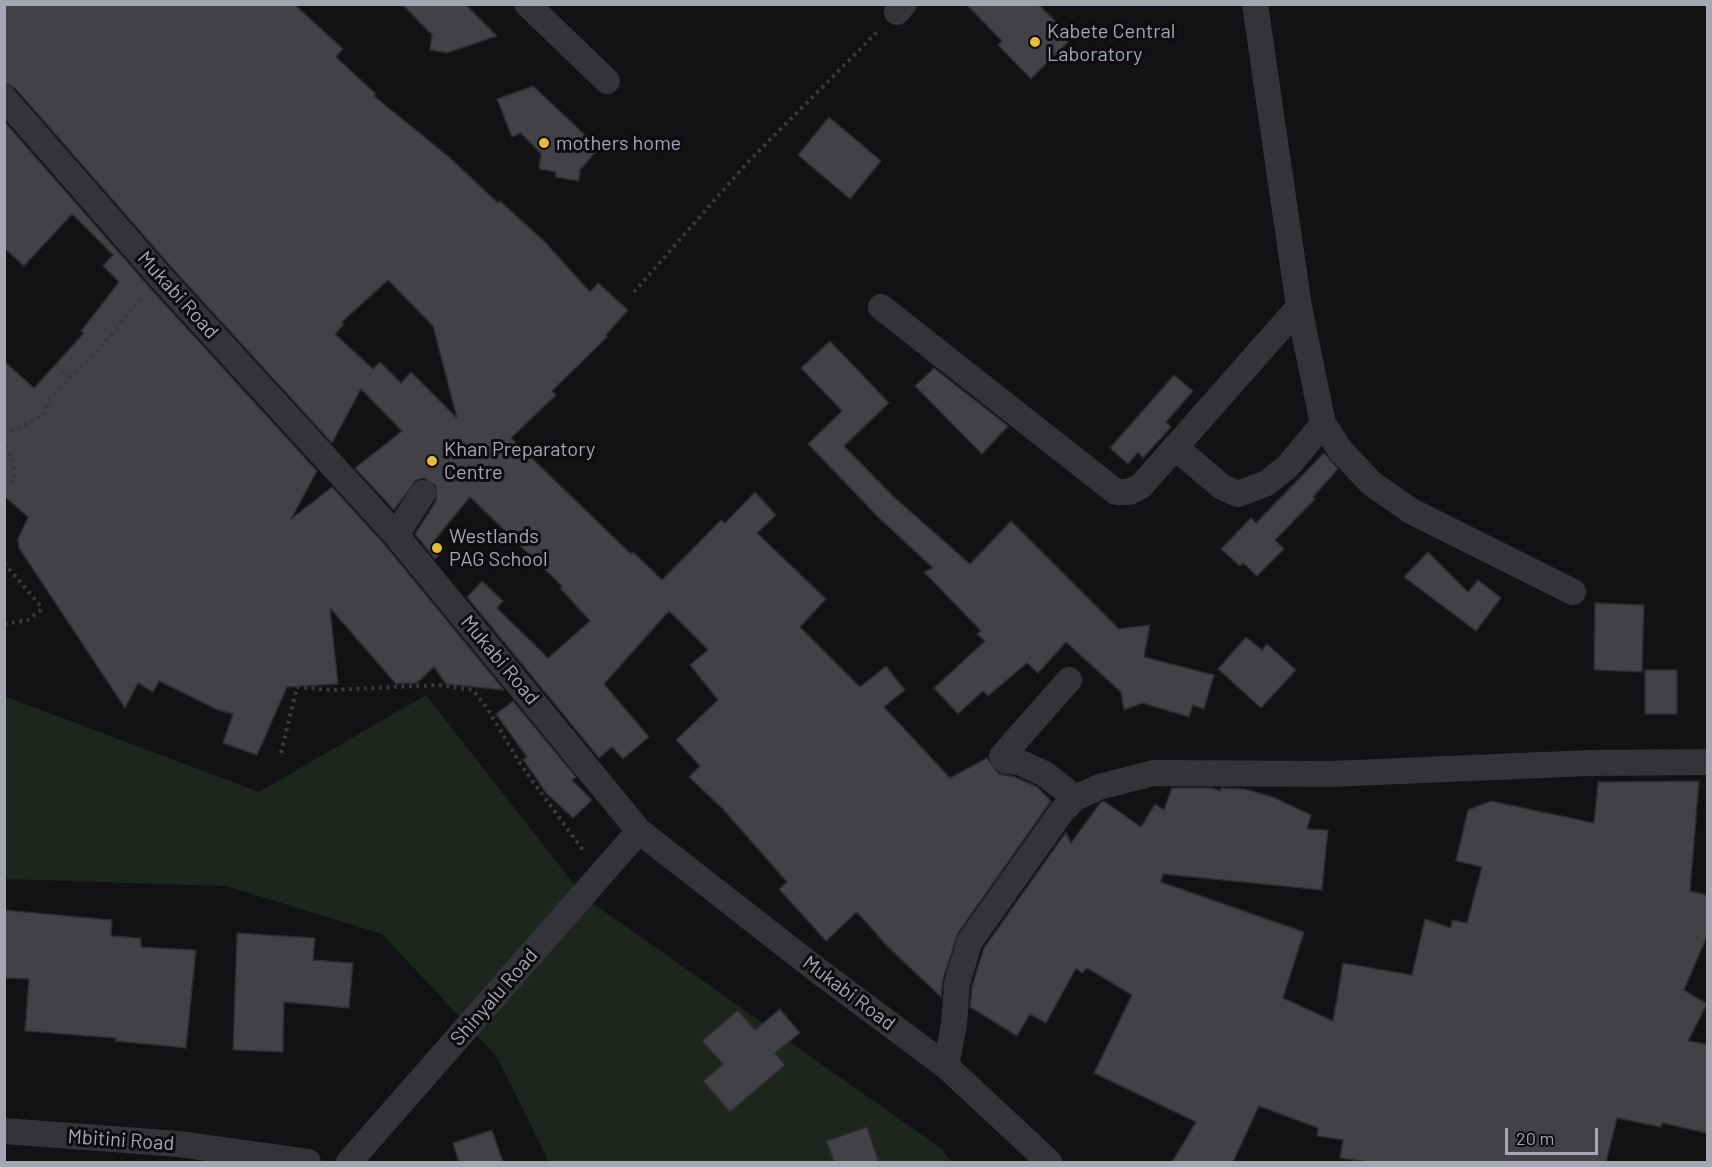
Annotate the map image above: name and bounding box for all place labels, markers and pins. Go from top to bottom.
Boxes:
place label: Kabete Central Laboratory [1047,19,1175,66]
marker: Kabete Central Laboratory [1028,35,1042,49]
place label: mothers home [556,131,681,155]
marker: mothers home [537,136,551,150]
place label: Khan Preparatory Centre [444,437,595,484]
marker: Khan Preparatory Centre [425,454,439,468]
place label: Westlands PAG School [449,524,548,571]
marker: Westlands PAG School [430,541,444,555]

